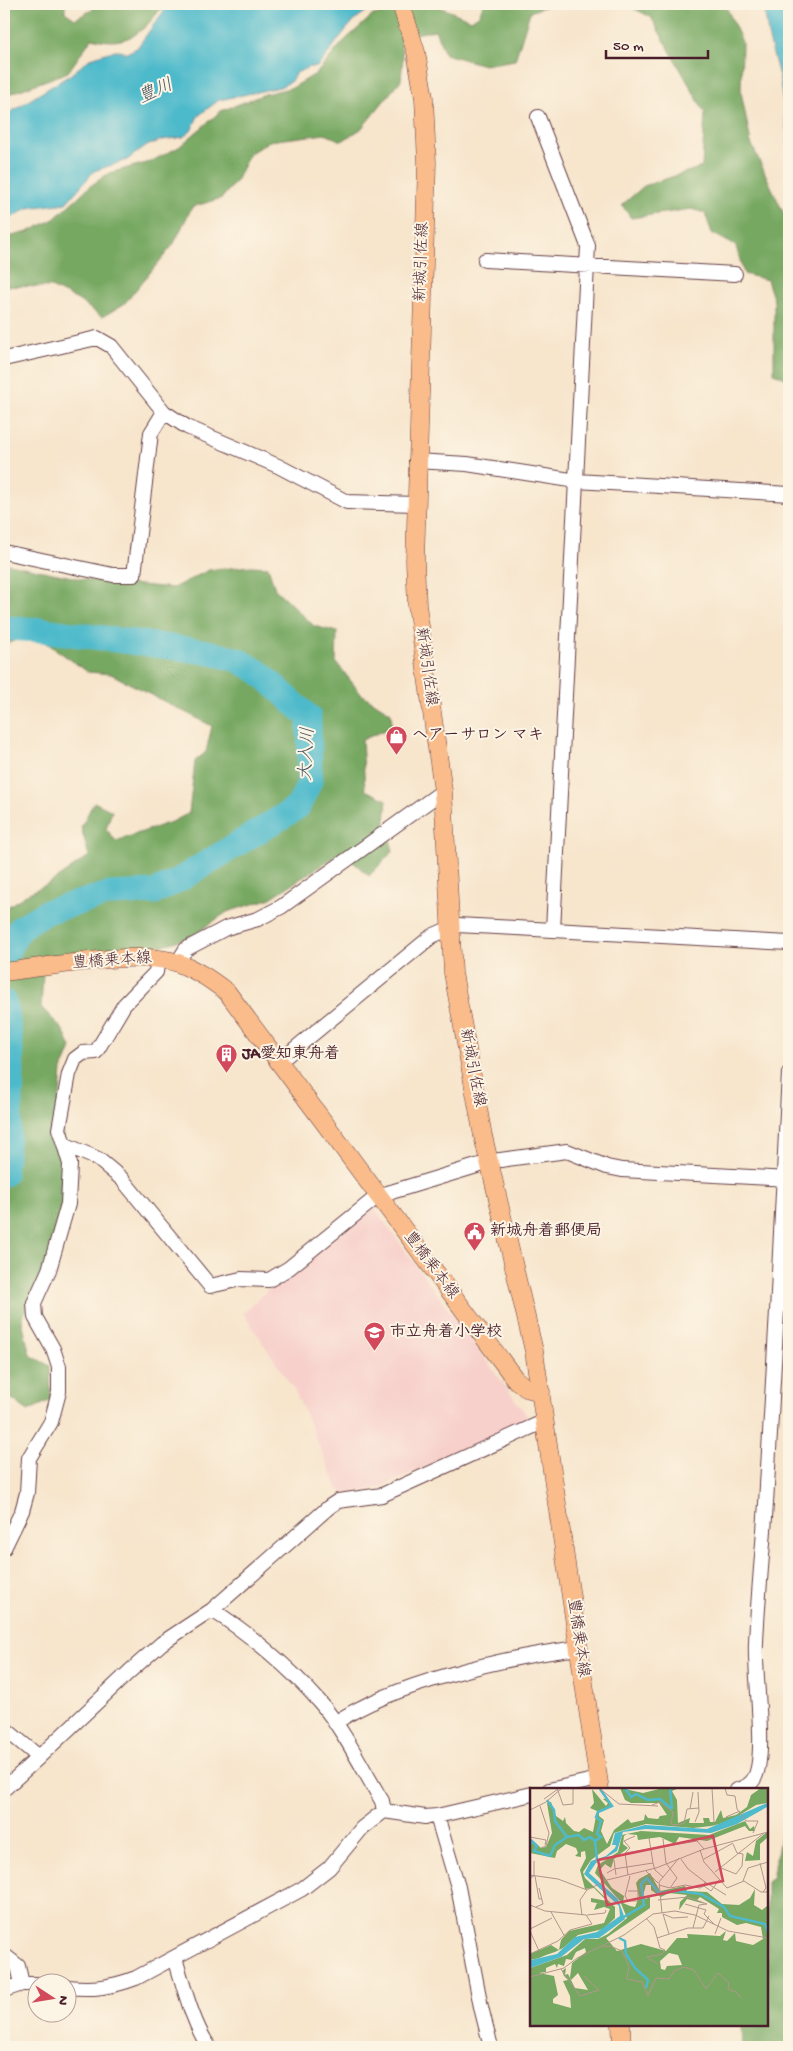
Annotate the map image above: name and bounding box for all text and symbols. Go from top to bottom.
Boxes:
scale bar [606,28,708,60]
text: 50 m [613,38,644,56]
water label: 豊川 [135,74,177,109]
street label: 新城引佐線 [410,222,434,302]
street label: 新城引佐線 [410,626,442,708]
shop icon: ヘアーサロン マキ [384,724,408,755]
water label: 大入川 [296,726,320,782]
place label: ヘアーサロン マキ [412,727,544,746]
street label: 豊橋乗本線 [71,948,153,974]
street label: 新城引佐線 [454,1027,490,1109]
building icon: JA愛知東舟着 [214,1043,238,1074]
place label: JA愛知東舟着 [241,1044,340,1065]
public building icon: 新城舟着郵便局 [462,1220,486,1251]
place label: 新城舟着郵便局 [490,1221,602,1242]
street label: 豊橋乗本線 [398,1227,463,1304]
school or university icon: 市立舟着小学校 [362,1321,386,1352]
place label: 市立舟着小学校 [390,1322,502,1343]
street label: 豊橋乗本線 [562,1597,594,1679]
inset map [530,1788,768,2026]
north arrow [28,1974,78,2024]
text: N [53,1994,72,2006]

